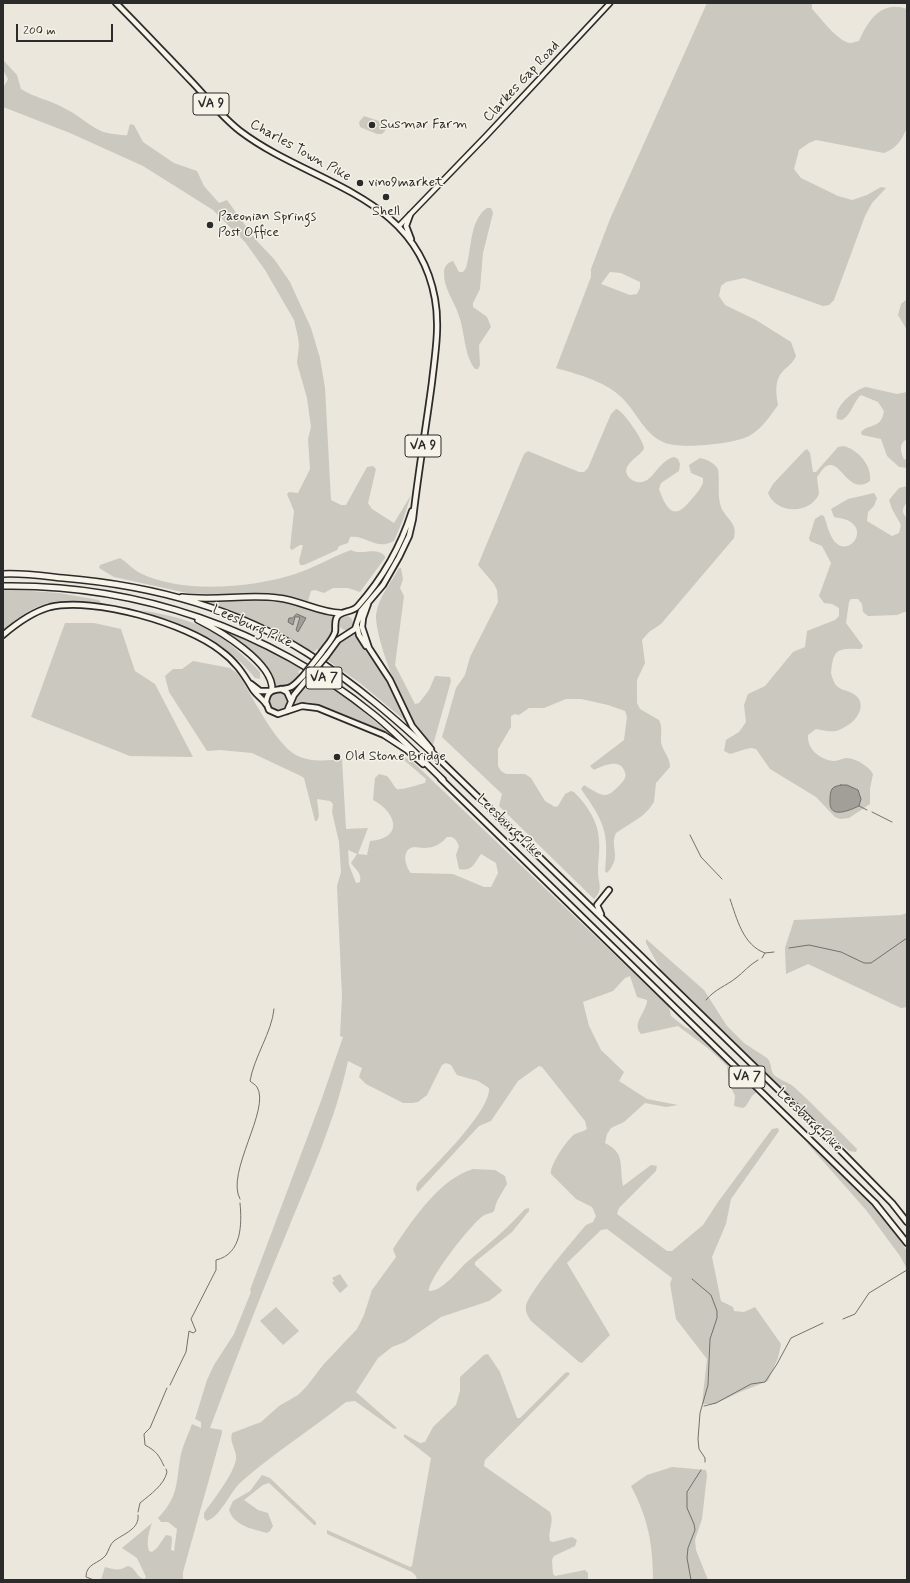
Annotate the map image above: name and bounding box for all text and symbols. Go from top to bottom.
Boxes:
scale bar [18,16,115,42]
text: 200 m [23,23,56,39]
street label: Clarkes Gap Road [480,38,564,126]
road number: VA 9 [193,93,229,115]
street label: Charles Town Pike [246,116,354,186]
place label: Susmar Farm [380,117,467,133]
marker: Susmar Farm [367,120,377,130]
place label: vino9market [368,175,443,191]
marker: vino9market [355,178,365,188]
marker: Shell [381,192,391,202]
place label: Shell [372,204,400,220]
place label: Paeonian Springs Post Office [218,209,316,242]
marker: Paeonian Springs Post Office [205,220,215,230]
road number: VA 9 [405,435,441,457]
street label: Leesburg Pike [210,602,294,652]
road number: VA 7 [306,667,342,689]
place label: Old Stone Bridge [345,749,446,765]
marker: Old Stone Bridge [332,752,342,762]
street label: Leesburg Pike [473,791,545,863]
road number: VA 7 [729,1066,765,1088]
street label: Leesburg Pike [773,1085,845,1157]

